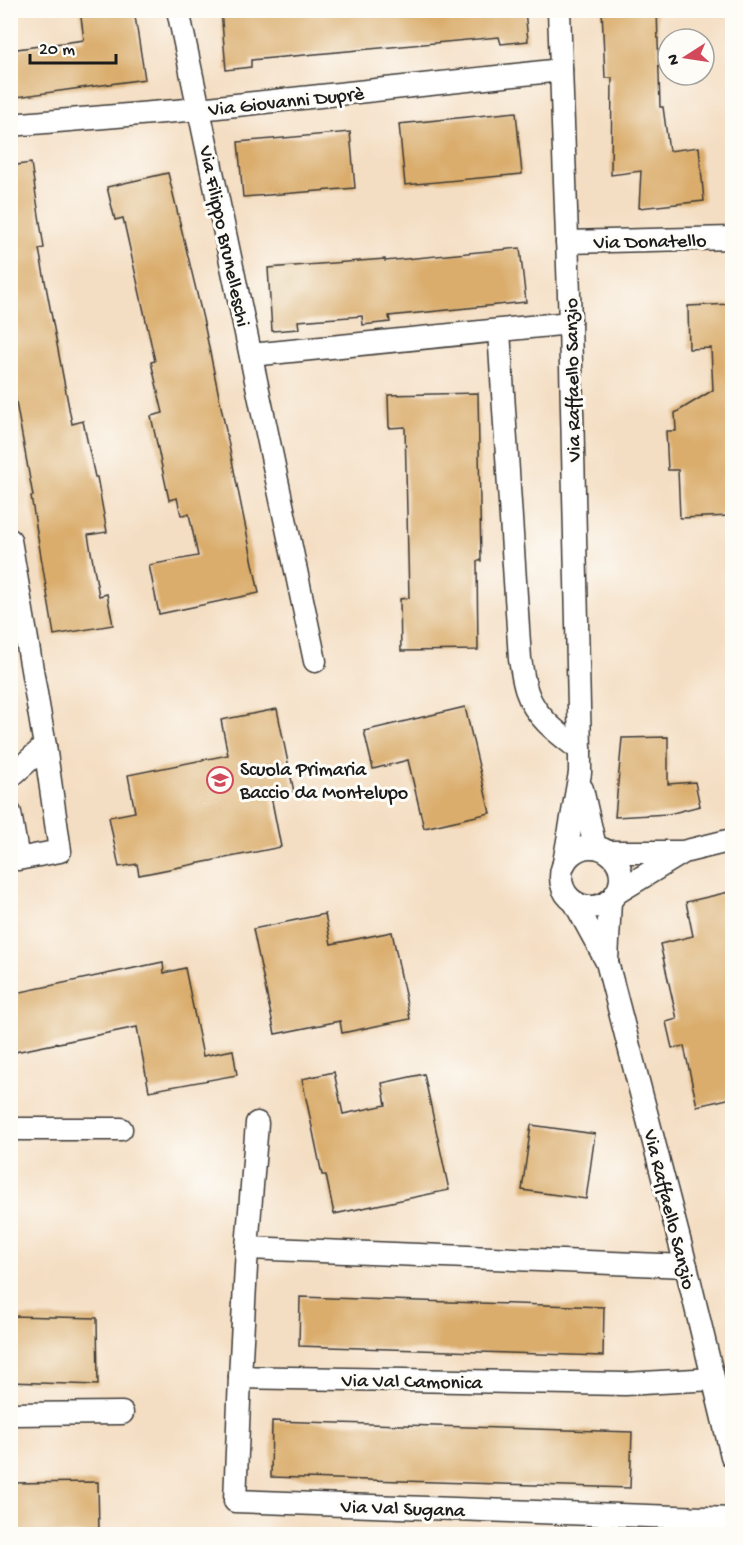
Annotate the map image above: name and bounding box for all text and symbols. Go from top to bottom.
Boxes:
scale bar [30,27,116,65]
north arrow [656,27,716,87]
text: 20 m [39,40,75,61]
text: N [664,52,685,66]
street label: Via Giovanni Duprè [206,84,366,123]
street label: Via Filippo Brunelleschi [192,143,253,329]
street label: Via Donatello [592,231,707,256]
street label: Via Raffaello Sanzio [562,298,587,463]
place label: Scuola Primaria Baccio da Montelupo [239,760,408,806]
school or university icon: Scuola Primaria Baccio da Montelupo [205,765,235,795]
street label: Via Raffaello Sanzio [636,1127,699,1292]
street label: Via Val Camonica [340,1371,483,1396]
street label: Via Val Sugana [339,1497,466,1524]

